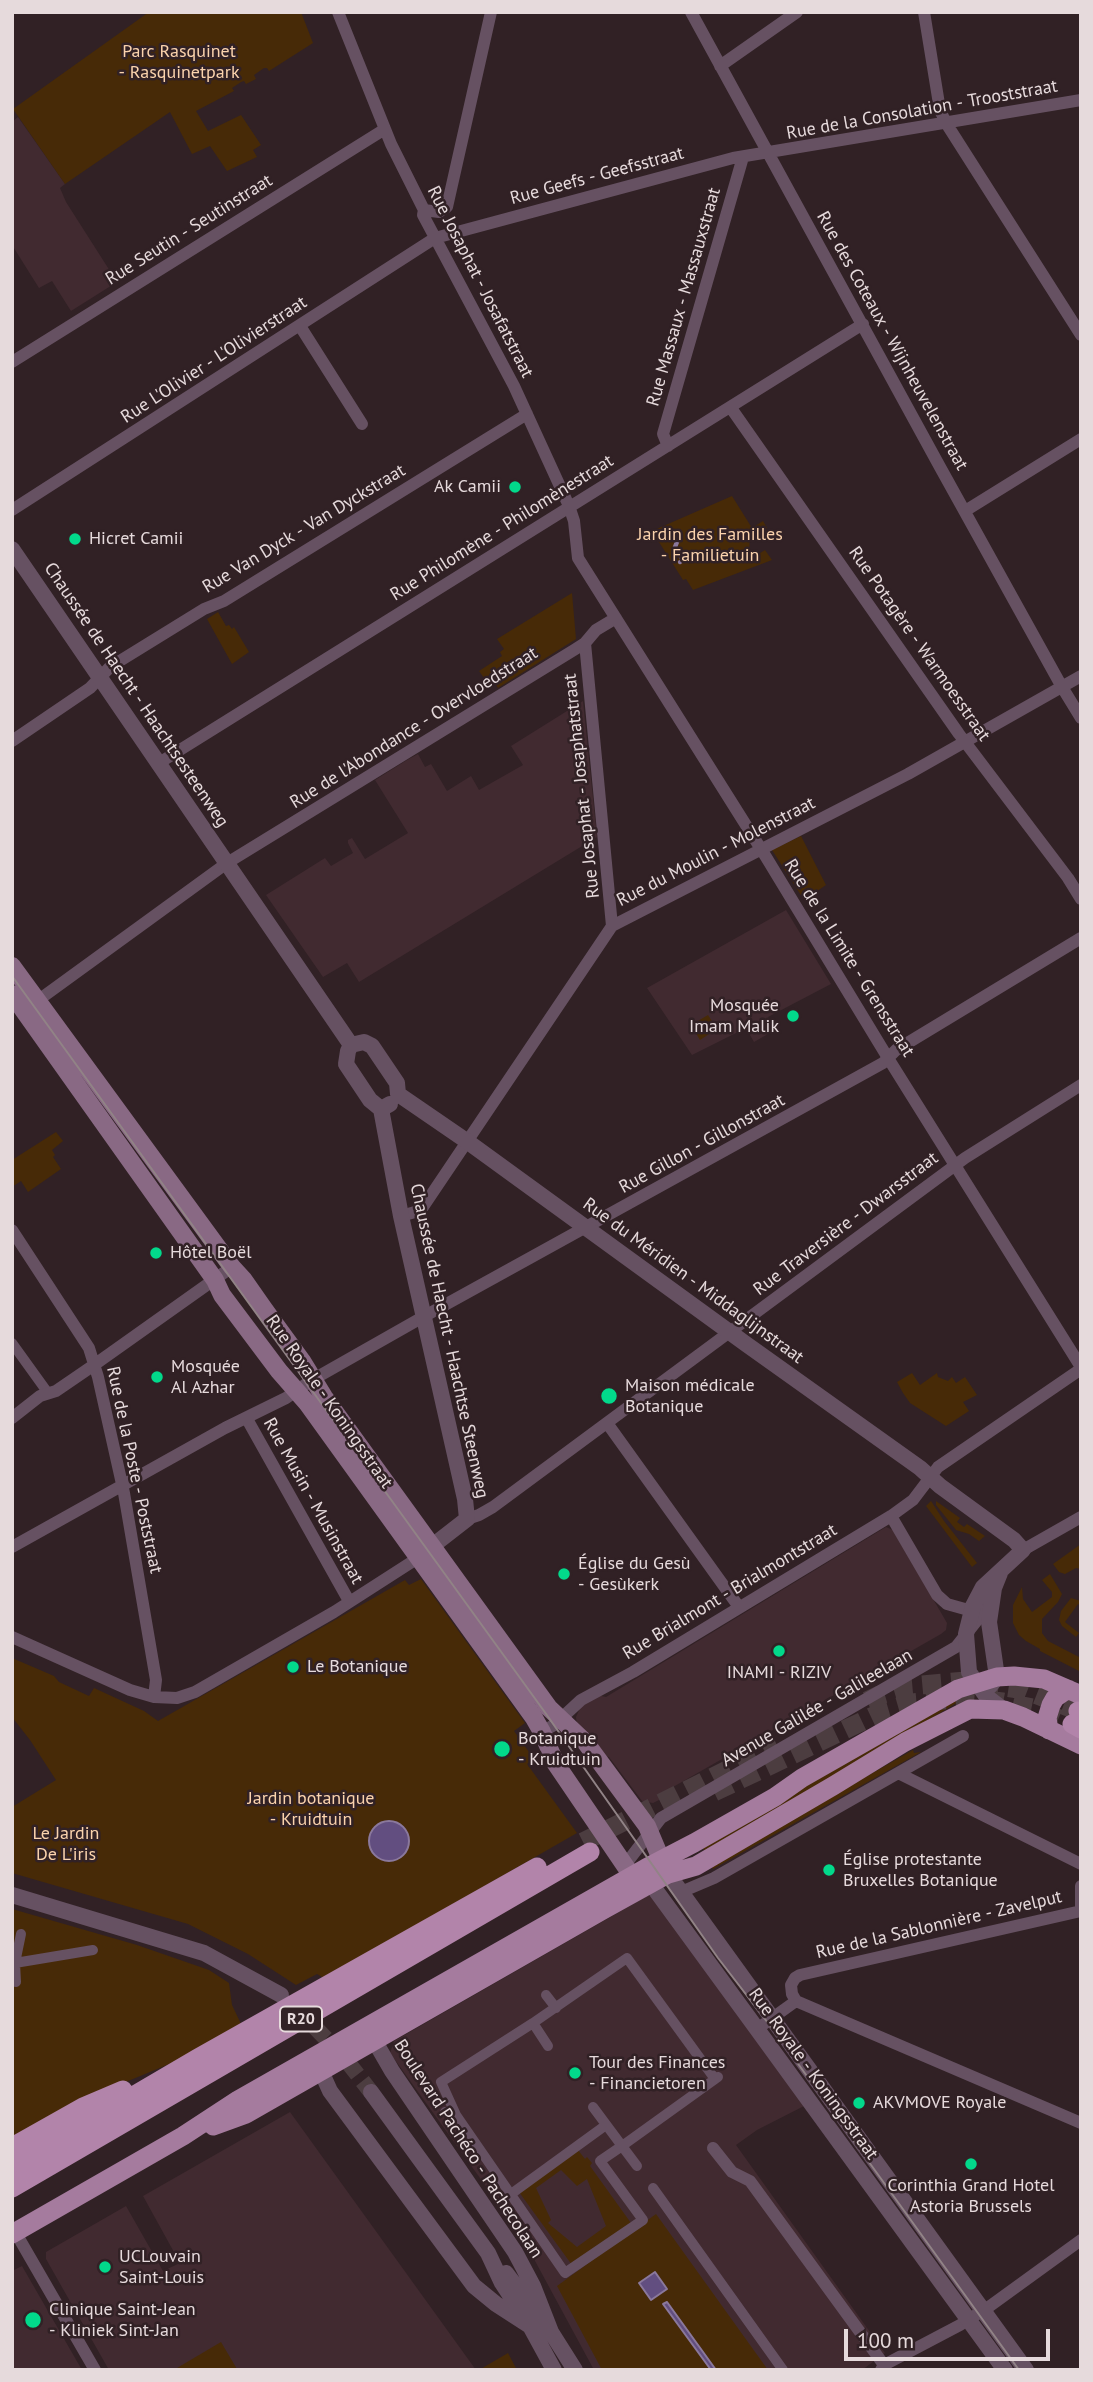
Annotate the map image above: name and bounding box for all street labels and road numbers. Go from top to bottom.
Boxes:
street label: Rue de la Consolation - Trooststraat [785,76,1059,144]
street label: Rue Geefs - Geefsstraat [508,142,686,210]
street label: Rue Seutin - Seutinstraat [102,170,276,290]
street label: Rue Josaphat - Josafatstraat [422,183,538,381]
street label: Rue Massaux - Massauxstraat [642,185,726,409]
street label: Rue des Coteaux - Wijnheuvelenstraat [812,208,972,474]
street label: Rue L'Olivier - L'Olivierstraat [117,292,311,428]
street label: Rue Philomène - Philomènestraat [387,450,617,606]
street label: Rue Van Dyck - Van Dyckstraat [199,460,409,598]
street label: Rue Potagère - Warmoesstraat [844,543,994,745]
street label: Chaussée de Haecht - Haachtsesteenweg [39,559,233,831]
street label: Rue de l'Abondance - Overvloedstraat [286,643,542,813]
street label: Rue Josaphat - Josaphatstraat [559,672,605,900]
street label: Rue du Moulin - Molenstraat [613,792,819,912]
street label: Rue de la Limite - Grensstraat [779,855,919,1061]
street label: Rue Gillon - Gillonstraat [616,1090,788,1198]
street label: Rue Traversière - Dwarsstraat [750,1148,942,1300]
street label: Chaussée de Haecht - Haachtse Steenweg [405,1182,493,1500]
street label: Rue du Méridien - Middaglijnstraat [578,1194,808,1368]
street label: Rue Royale - Koningsstraat [261,1311,397,1493]
street label: Rue de la Poste - Poststraat [101,1365,167,1575]
street label: Rue Musin - Musinstraat [258,1414,368,1588]
street label: Rue Brialmont - Brialmontstraat [619,1519,841,1665]
street label: Avenue Galilée - Galileelaan [718,1644,916,1772]
street label: Rue de la Sablonnière - Zavelput [814,1886,1064,1964]
street label: Rue Royale - Koningsstraat [744,1984,882,2164]
road number: R20 [280,2007,322,2032]
street label: Boulevard Pachéco - Pachecolaan [389,2036,547,2262]

